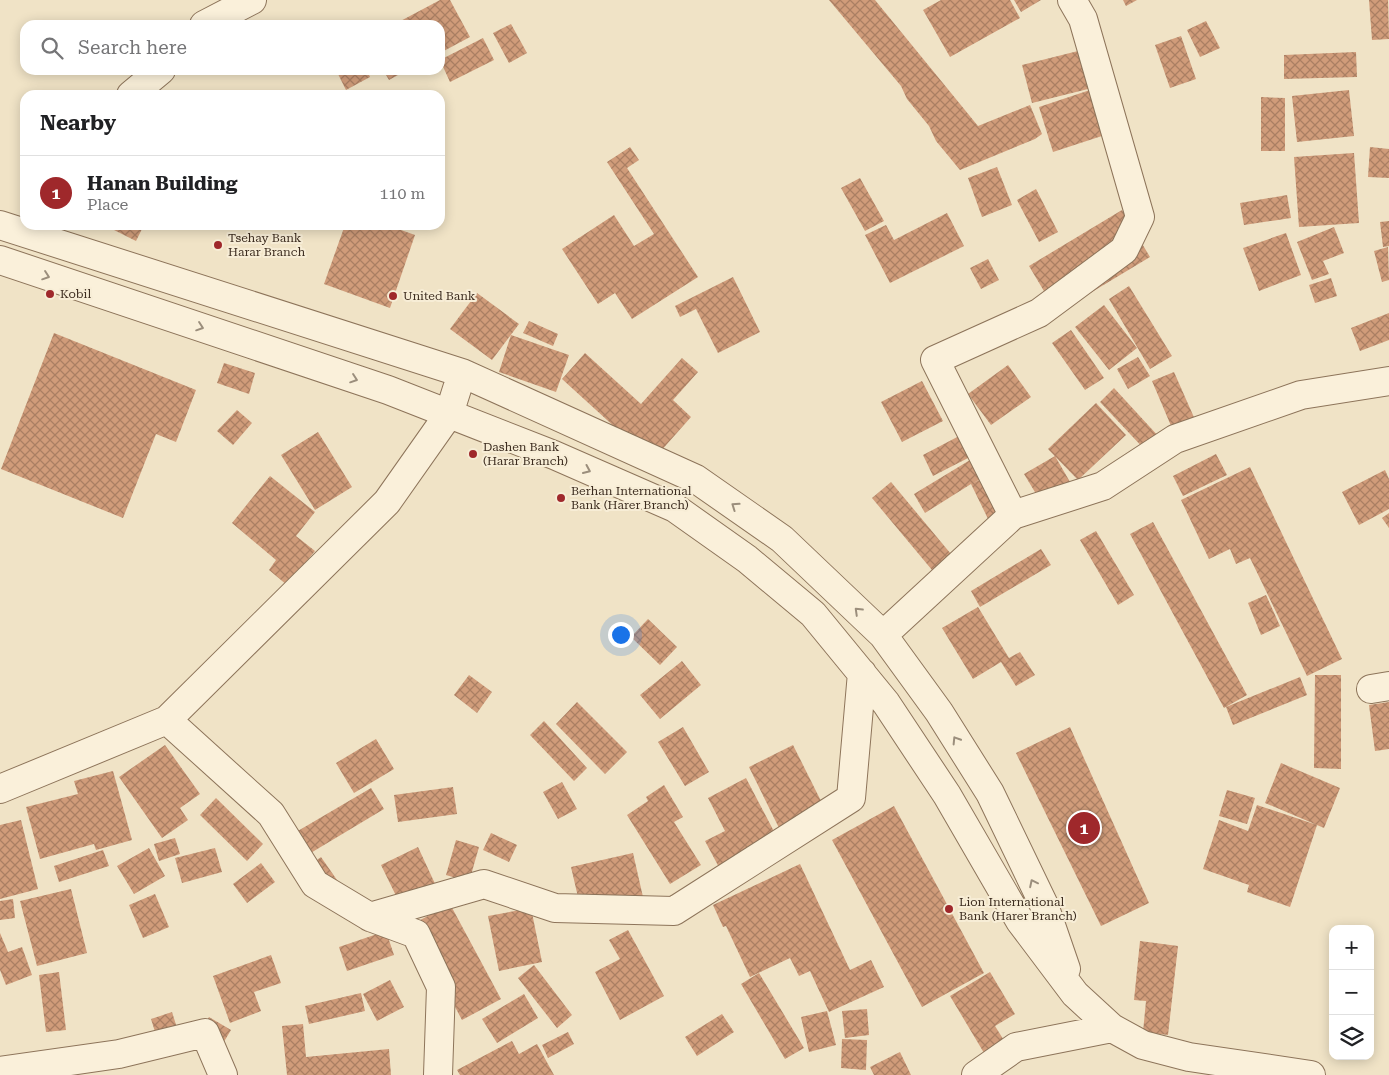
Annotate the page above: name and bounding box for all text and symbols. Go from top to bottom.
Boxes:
search box [20,20,445,75]
icon: search [38,34,66,62]
text: Search here [78,36,187,59]
text: Nearby [40,111,116,135]
text: Hanan Building [87,172,237,195]
text: 1 [52,184,60,203]
text: 110 m [379,184,425,203]
text: Place [87,195,128,214]
place label: Tsehay Bank Harar Branch [228,231,305,259]
marker: Tsehay Bank Harar Branch [212,239,224,251]
one-way arrow [42,270,50,280]
place label: Kobil [60,287,91,301]
marker: Kobil [44,288,56,300]
place label: United Bank [403,289,476,303]
marker: United Bank [387,290,399,302]
one-way arrow [196,322,204,332]
one-way arrow [350,373,358,383]
place label: Dashen Bank (Harar Branch) [483,440,568,468]
marker: Dashen Bank (Harar Branch) [467,448,479,460]
one-way arrow [582,463,591,474]
place label: Berhan International Bank (Harer Branch) [571,484,692,512]
marker: Berhan International Bank (Harer Branch) [555,492,567,504]
one-way arrow [731,503,740,512]
one-way arrow [854,608,863,617]
your location [608,622,634,648]
one-way arrow [953,736,963,745]
pin: 1 [1068,809,1100,847]
one-way arrow [1029,879,1039,888]
place label: Lion International Bank (Harer Branch) [959,895,1077,923]
marker: Lion International Bank (Harer Branch) [943,903,955,915]
map controls [1329,925,1374,1060]
button: + [1329,925,1374,970]
button: − [1329,970,1374,1015]
button: layers [1329,1015,1374,1060]

